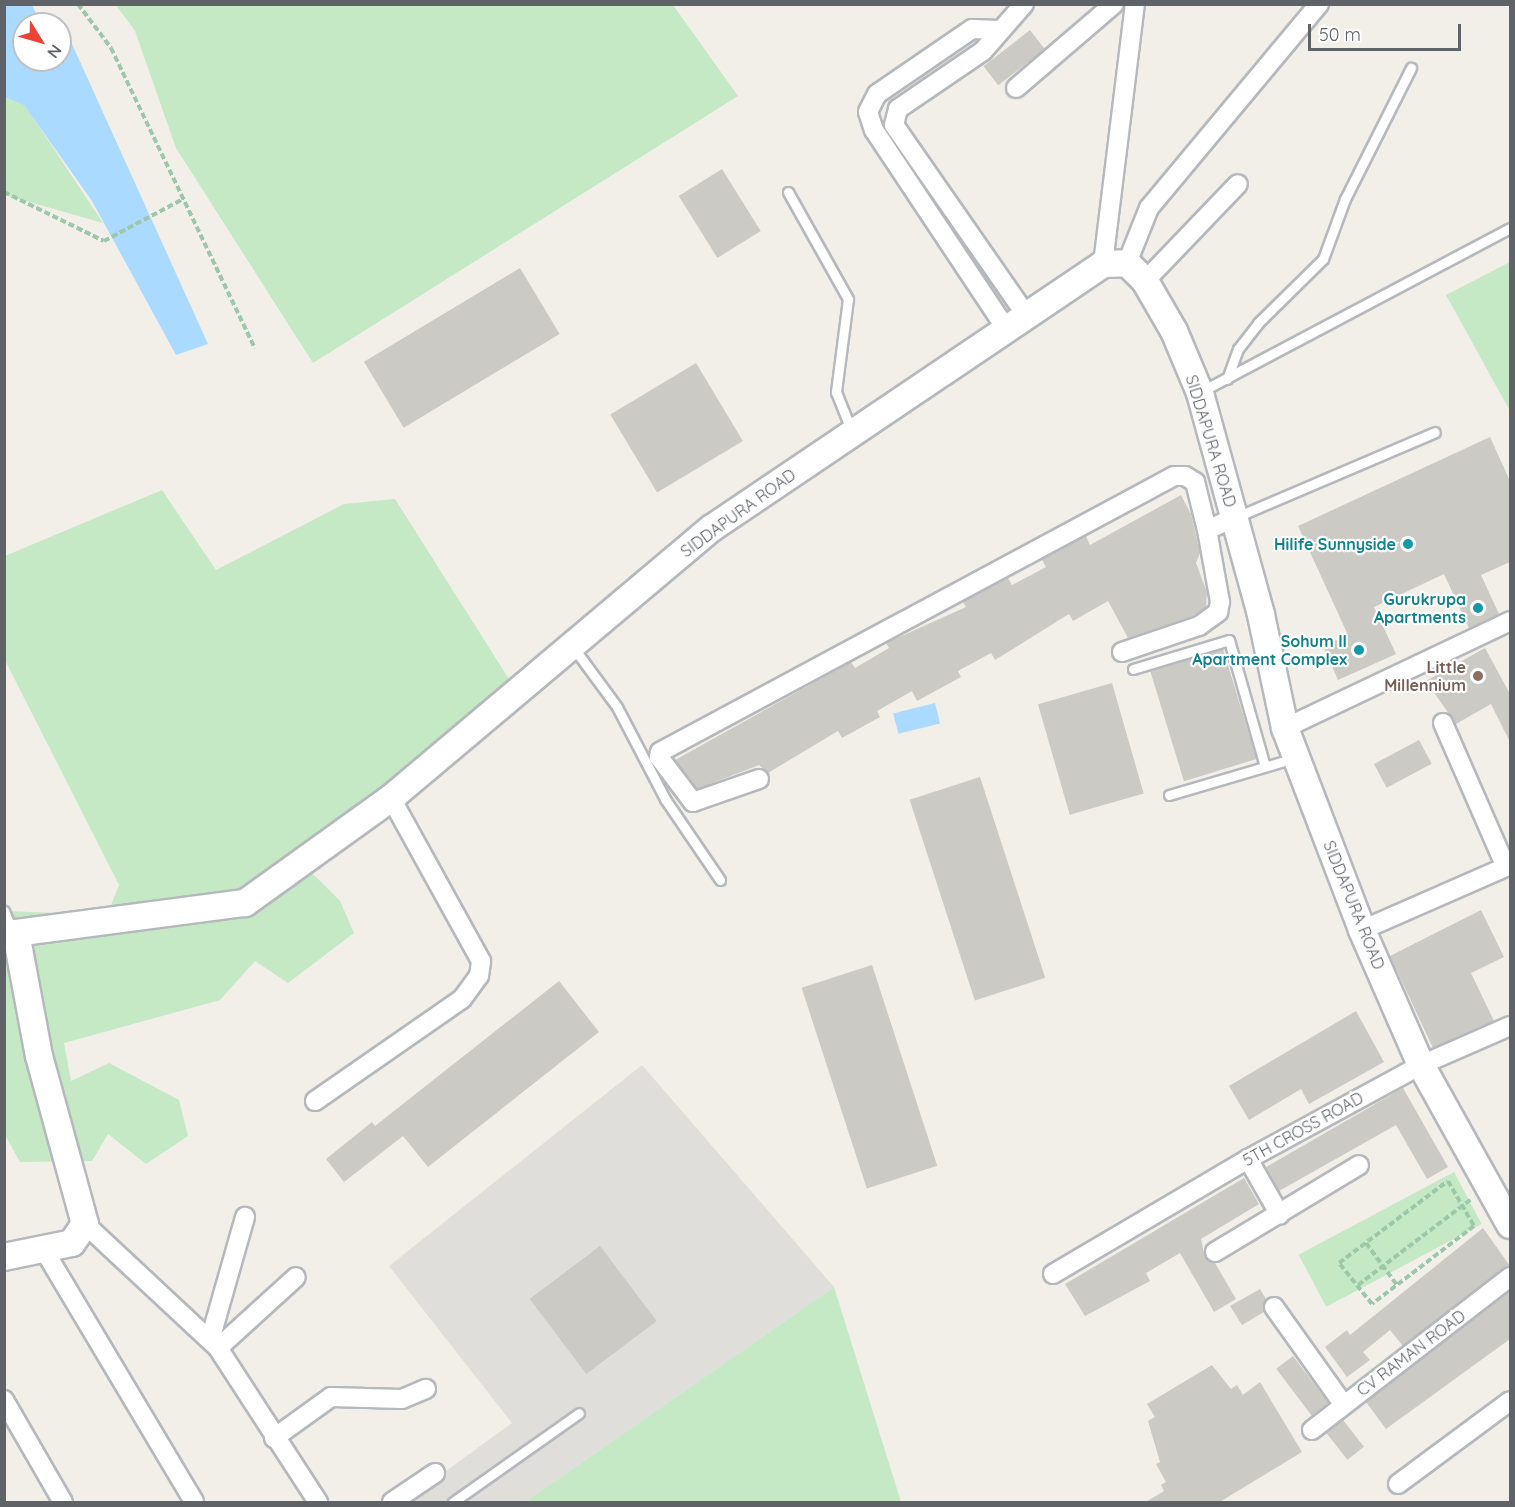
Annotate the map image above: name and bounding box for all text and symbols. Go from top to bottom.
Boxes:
north arrow [12,12,72,72]
scale bar [1311,12,1464,50]
text: 50 m [1319,23,1361,46]
text: N [43,41,66,62]
street label: SIDDAPURA ROAD [1182,373,1240,509]
street label: SIDDAPURA ROAD [677,465,799,561]
place label: Hilife Sunnyside [1274,534,1396,554]
marker: Hilife Sunnyside [1401,537,1415,551]
place label: Gurukrupa Apartments [1374,589,1466,627]
marker: Gurukrupa Apartments [1471,601,1485,615]
place label: Sohum II Apartment Complex [1192,631,1347,669]
marker: Sohum II Apartment Complex [1352,643,1366,657]
place label: Little Millennium [1384,657,1466,695]
marker: Little Millennium [1471,669,1485,683]
street label: SIDDAPURA ROAD [1319,838,1389,972]
street label: 5TH CROSS ROAD [1240,1088,1366,1170]
street label: CV RAMAN ROAD [1353,1306,1469,1400]

